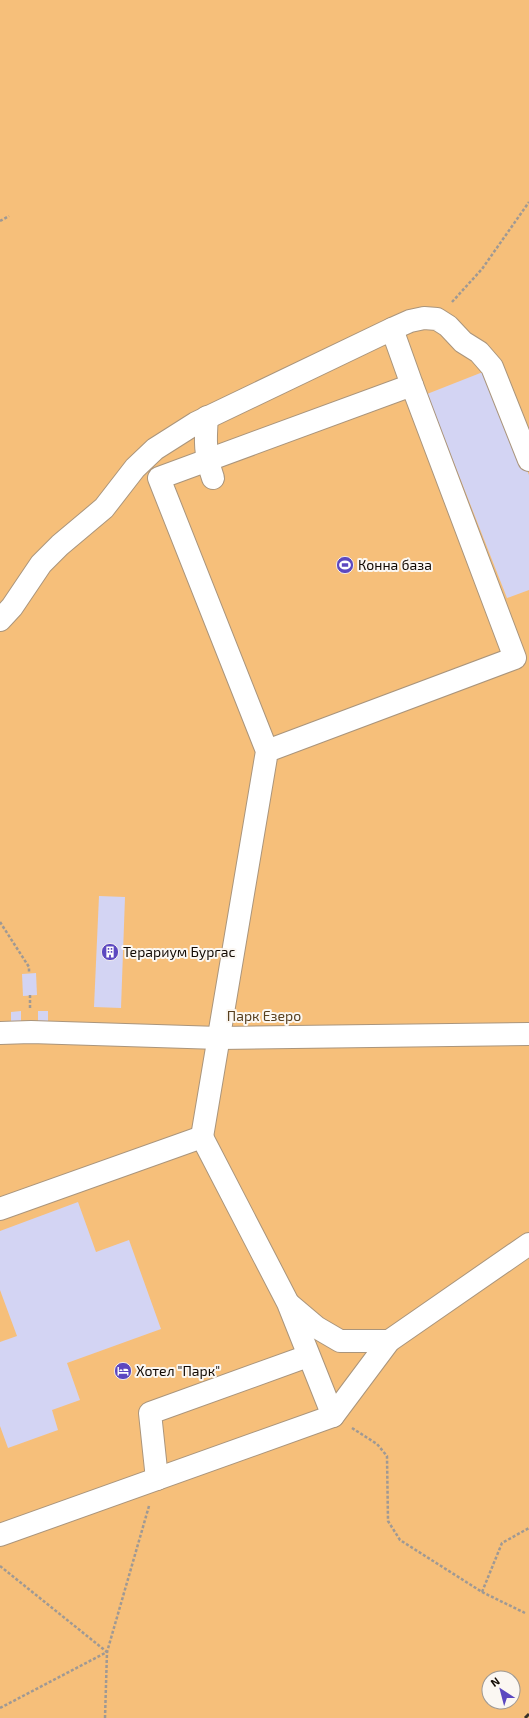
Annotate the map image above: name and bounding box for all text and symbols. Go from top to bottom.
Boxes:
sports icon: Конна база [335,555,355,575]
place label: Конна база [358,556,432,573]
building icon: Терариум Бургас [100,942,120,962]
place label: Терариум Бургас [123,943,236,960]
park label: Парк Езеро [227,1007,301,1024]
hotel icon: Хотел "Парк" [113,1361,133,1381]
place label: Хотел "Парк" [136,1362,220,1379]
north arrow [481,1670,521,1710]
text: N [488,1674,502,1689]

